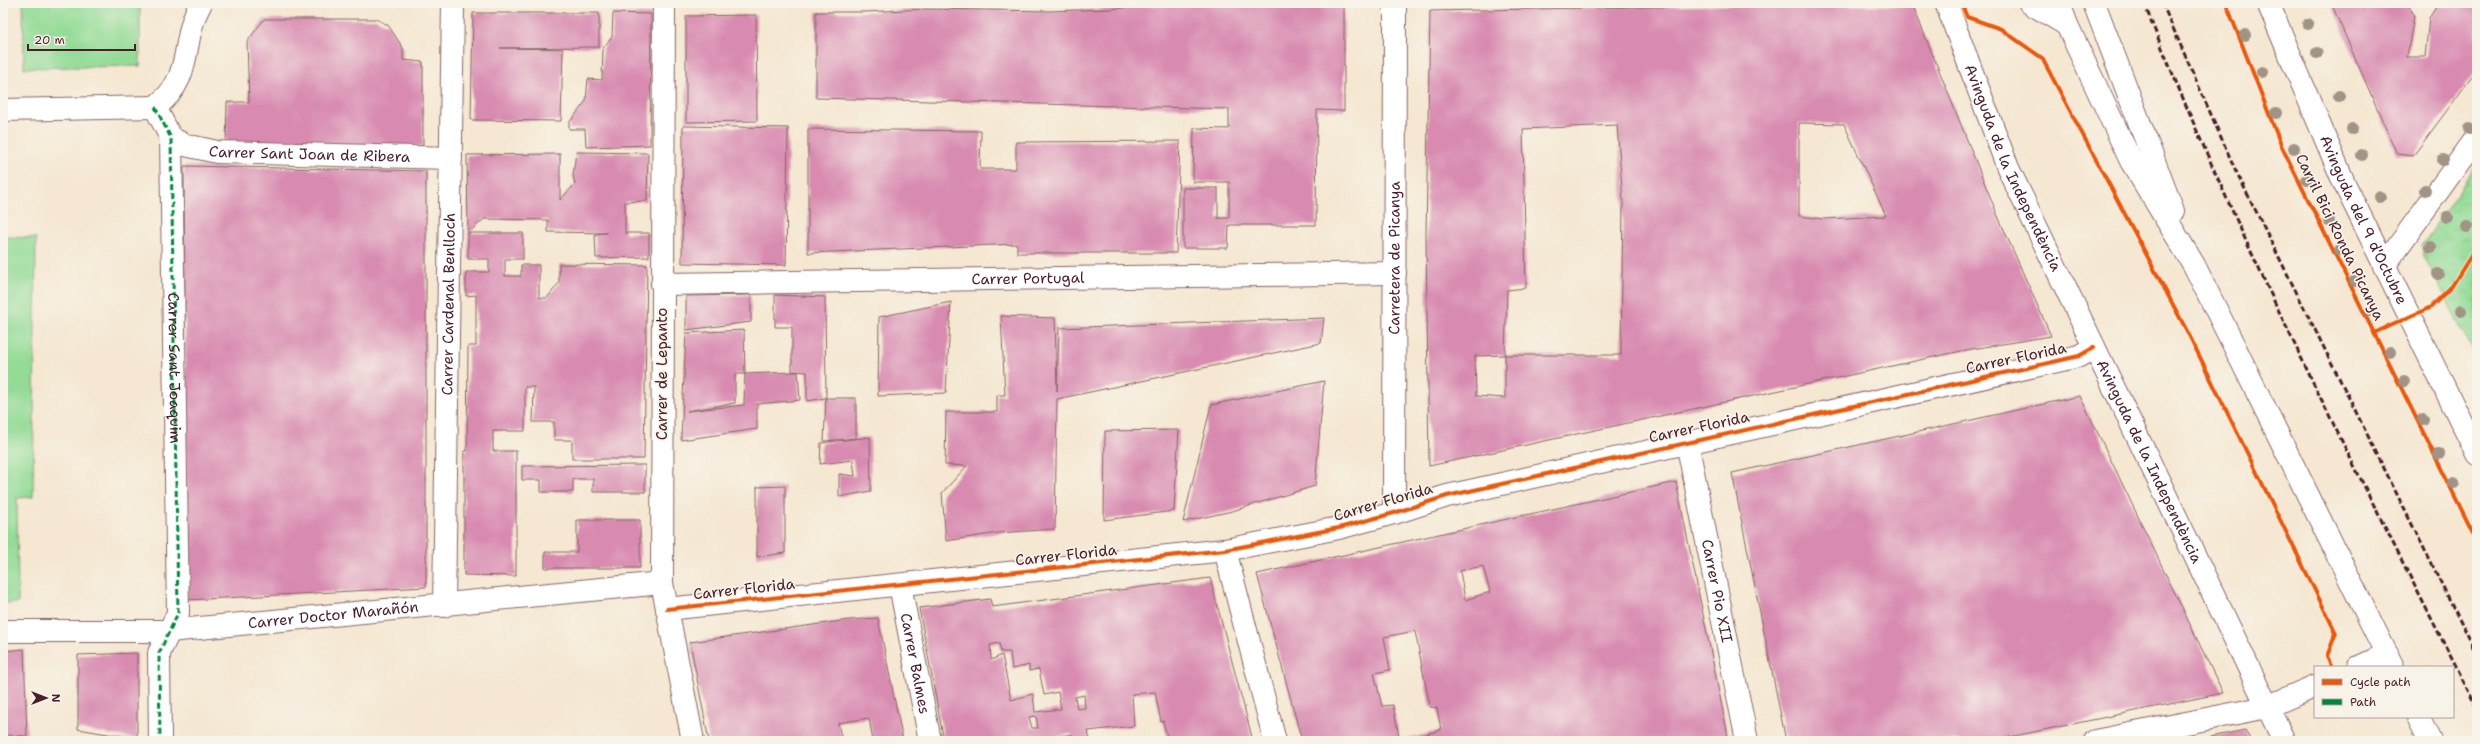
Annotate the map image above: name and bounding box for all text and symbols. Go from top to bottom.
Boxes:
scale bar [28,26,135,52]
text: 20 m [34,32,65,48]
street label: Avinguda de la Independència [1960,61,2067,275]
street label: Avinguda del 9 d'Octubre [2315,132,2412,308]
street label: Carrer Sant Joan de Ribera [207,141,411,167]
street label: Carril Bici Ronda Picanya [2291,150,2389,324]
street label: Carretera de Picanya [1384,181,1405,335]
street label: Carrer Cardenal Benlloch [437,213,460,396]
street label: Carrer Portugal [971,268,1085,289]
street label: Carrer Sant Joaquim [163,292,186,444]
street label: Carrer de Lepanto [652,308,672,440]
street label: Carrer Florida [1964,337,2069,378]
street label: Avinguda de la Independència [2092,356,2207,567]
street label: Carrer Florida [1647,406,1752,447]
street label: Carrer Florida [1331,478,1436,526]
street label: Carrer Pio XII [1697,538,1737,644]
street label: Carrer Florida [1014,540,1119,570]
street label: Carrer Florida [692,574,797,604]
street label: Carrer Doctor Marañón [247,597,419,633]
street label: Carrer Balmes [896,611,935,716]
legend [2314,666,2454,718]
text: Cycle path [2350,674,2411,690]
north arrow [26,678,66,718]
text: N [48,694,63,703]
text: Path [2350,694,2376,710]

